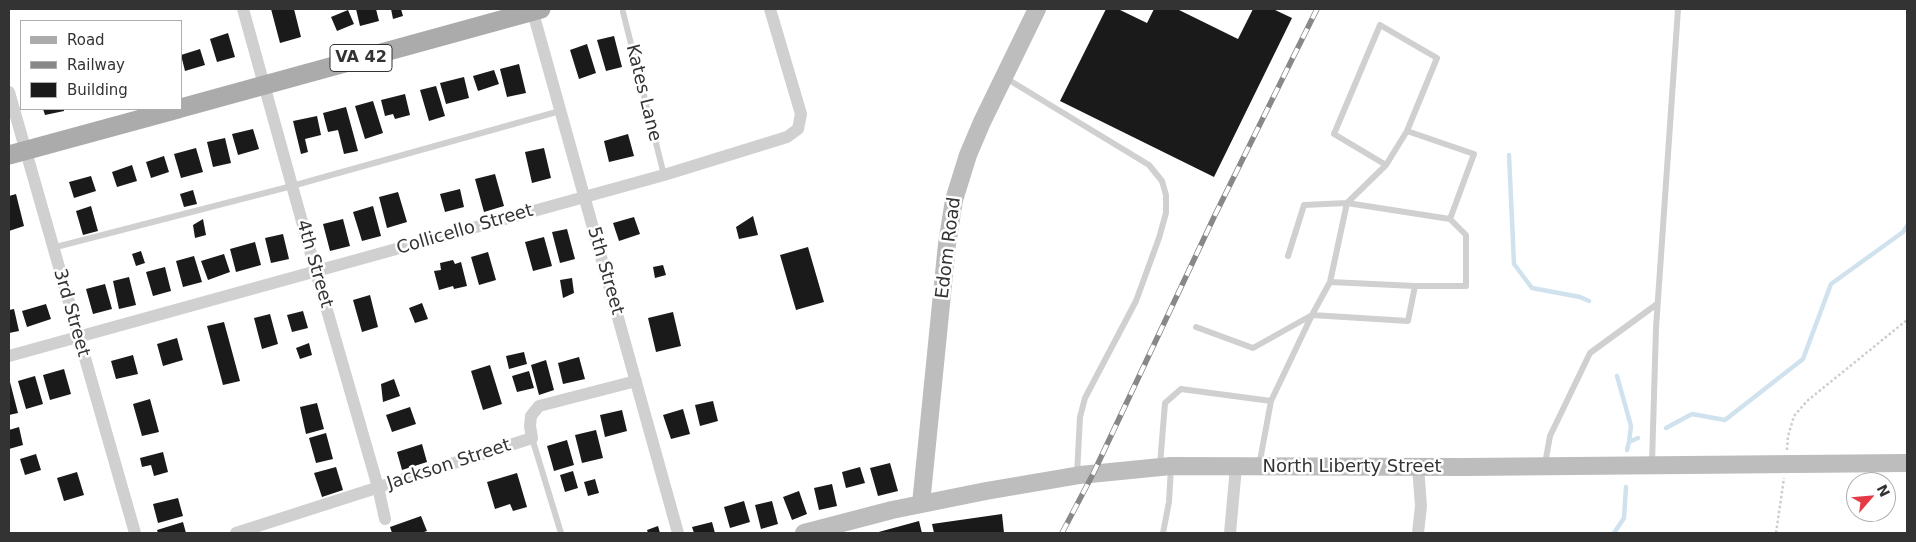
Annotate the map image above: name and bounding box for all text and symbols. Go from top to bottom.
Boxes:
legend [20,20,182,110]
text: Road [67,31,105,49]
street label: Kates Lane [621,42,665,144]
road number: VA 42 [330,44,392,72]
text: Railway [67,56,125,74]
text: Building [67,81,128,99]
street label: Edom Road [932,196,966,300]
street label: Collicello Street [394,200,536,260]
street label: 4th Street [291,218,337,310]
street label: 5th Street [582,225,628,317]
street label: 3rd Street [48,267,94,359]
street label: Jackson Street [384,435,514,495]
street label: North Liberty Street [1262,456,1442,478]
north arrow [1846,472,1896,522]
text: N [1874,482,1893,499]

